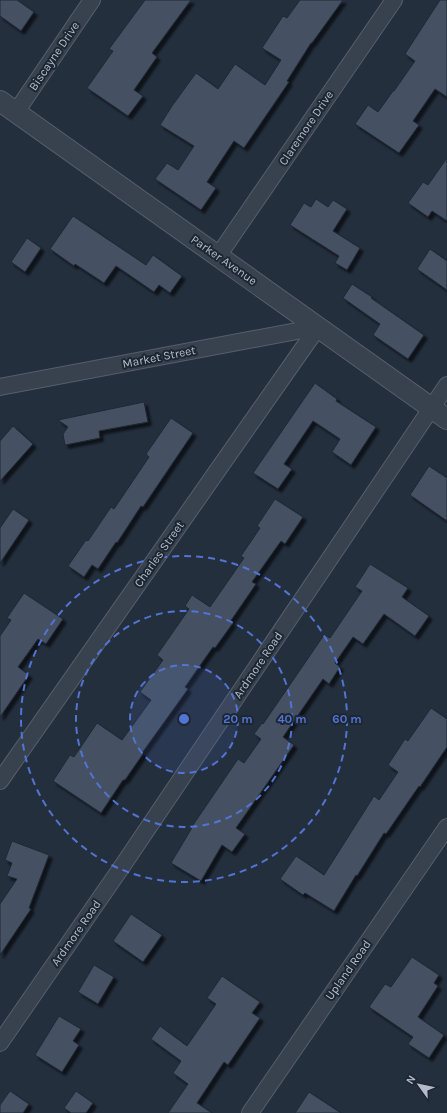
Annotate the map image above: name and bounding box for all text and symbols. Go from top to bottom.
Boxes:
street label: Biscayne Drive [26,19,82,93]
street label: Claremore Drive [276,88,336,168]
street label: Parker Avenue [188,232,260,288]
street label: Market Street [121,343,197,371]
street label: Charles Street [131,518,187,590]
street label: Ardmore Road [231,629,285,701]
centre of rings [177,712,191,726]
text: 20 m [223,712,253,726]
text: 40 m [277,712,307,726]
text: 60 m [332,712,362,726]
street label: Ardmore Road [48,897,104,969]
street label: Upland Road [322,937,374,1003]
north arrow [399,1065,439,1105]
text: N [403,1073,419,1087]

